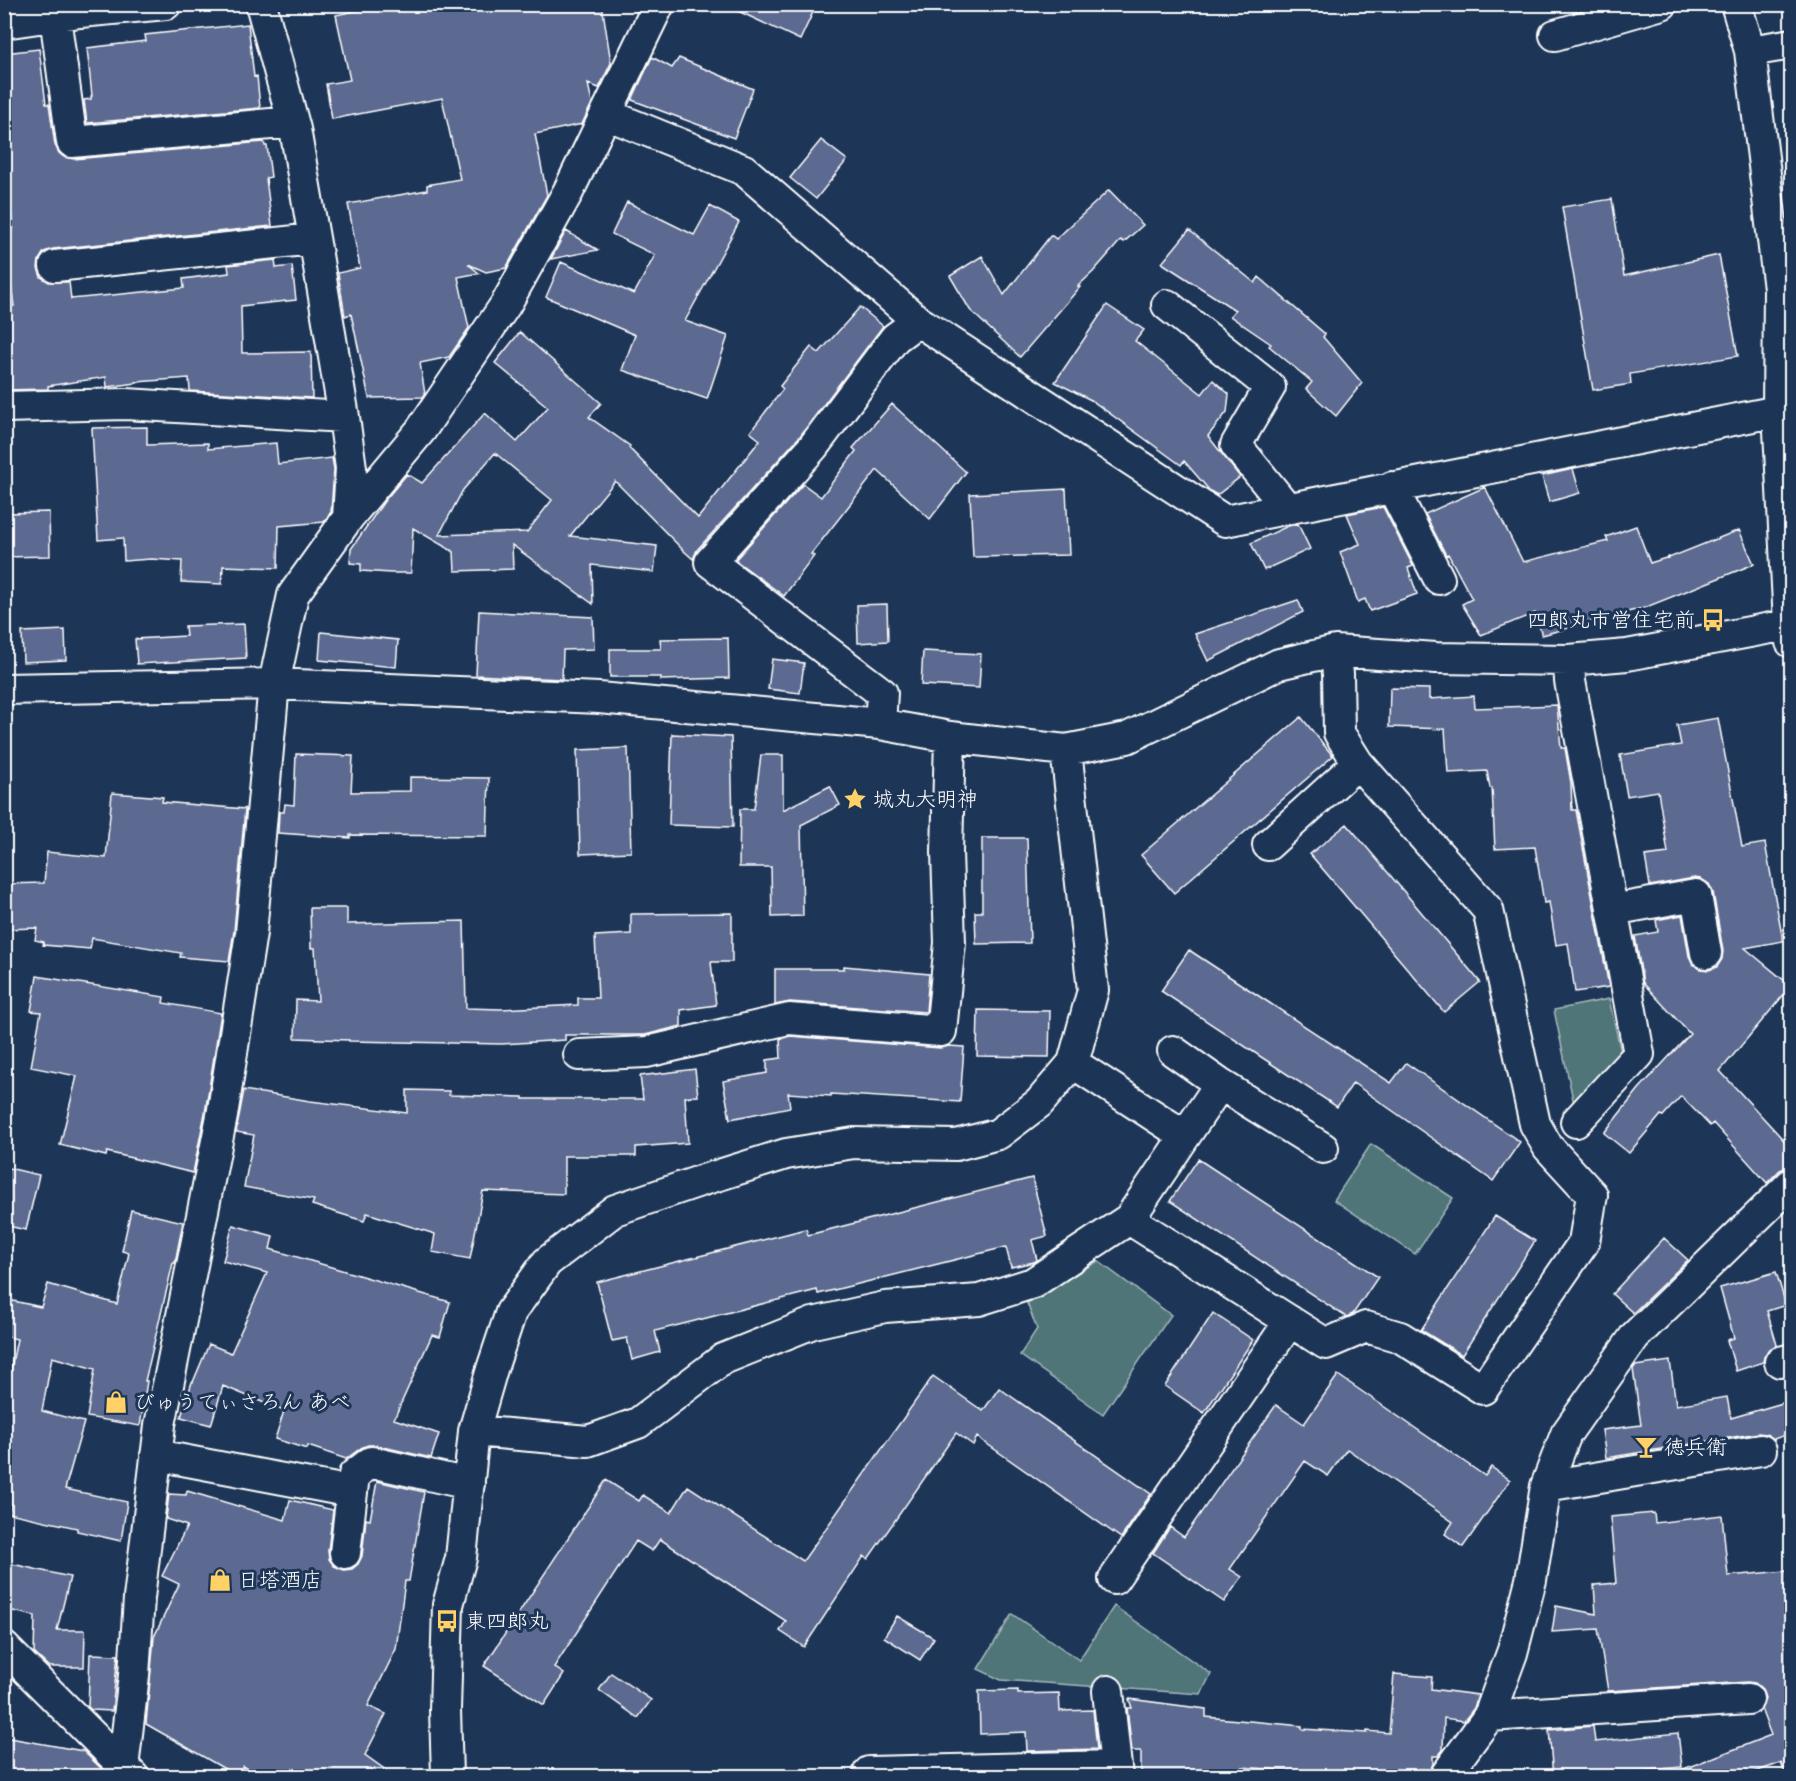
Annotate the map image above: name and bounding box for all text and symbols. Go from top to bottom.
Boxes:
place label: 四郎丸市営住宅前 [1527,602,1695,634]
bus stop icon: 四郎丸市営住宅前 [1700,607,1726,633]
place label: 城丸大明神 [873,781,978,813]
place icon: 城丸大明神 [842,786,868,812]
place label: びゅうてぃさろん あべ [134,1384,351,1416]
shop icon: びゅうてぃさろん あべ [103,1389,129,1415]
place label: 徳兵衛 [1664,1429,1727,1461]
bar icon: 徳兵衛 [1633,1434,1659,1460]
place label: 日塔酒店 [238,1562,322,1594]
shop icon: 日塔酒店 [207,1567,233,1593]
place label: 東四郎丸 [465,1603,549,1635]
bus stop icon: 東四郎丸 [434,1608,460,1634]

